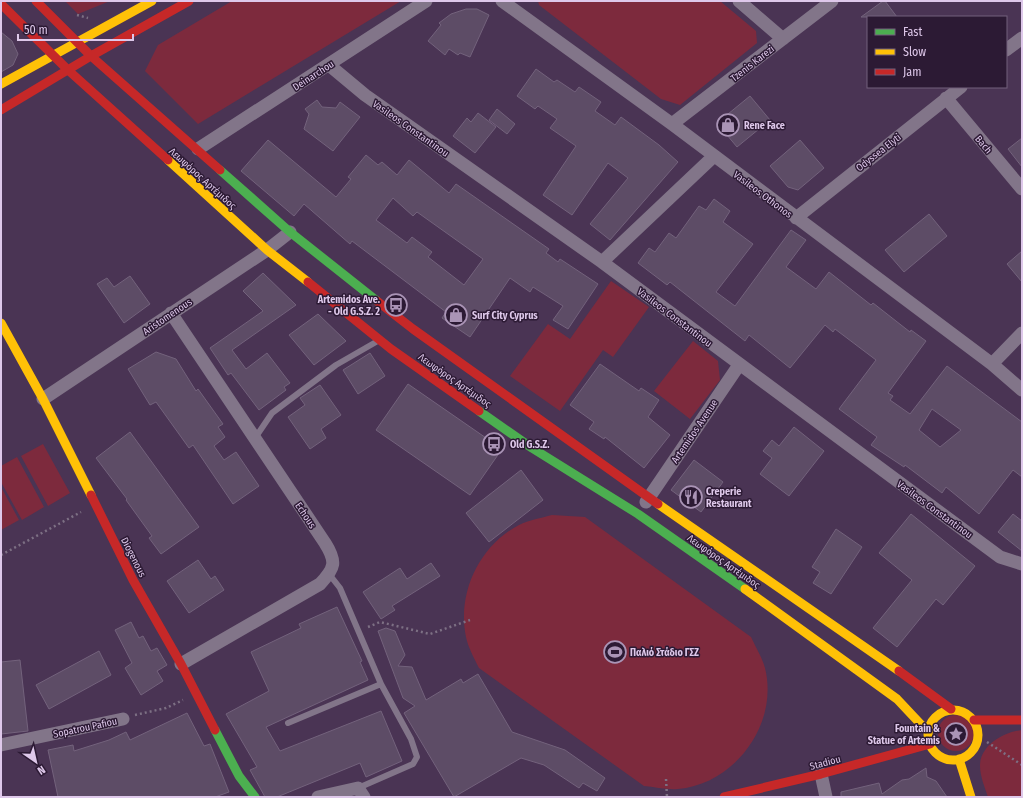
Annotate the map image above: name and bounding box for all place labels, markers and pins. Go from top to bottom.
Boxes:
shop icon: Rene Face [715,112,741,138]
place label: Rene Face [744,120,785,132]
bus stop icon: Artemidos Ave. - Old G.S.Z. 2 [383,292,409,318]
place label: Artemidos Ave. - Old G.S.Z. 2 [317,294,381,318]
shop icon: Surf City Cyprus [443,302,469,328]
place label: Surf City Cyprus [472,310,538,322]
bus stop icon: Old G.S.Z. [481,431,507,457]
place label: Old G.S.Z. [510,439,550,451]
restaurant icon: Creperie Restaurant [678,484,704,510]
place label: Creperie Restaurant [706,486,752,510]
sports icon: Παλιό Στάδιο ΓΣΖ [602,639,628,665]
place label: Παλιό Στάδιο ΓΣΖ [630,646,699,659]
place icon: Fountain & Statue of Artemis [943,721,969,747]
place label: Fountain & Statue of Artemis [868,723,941,747]

